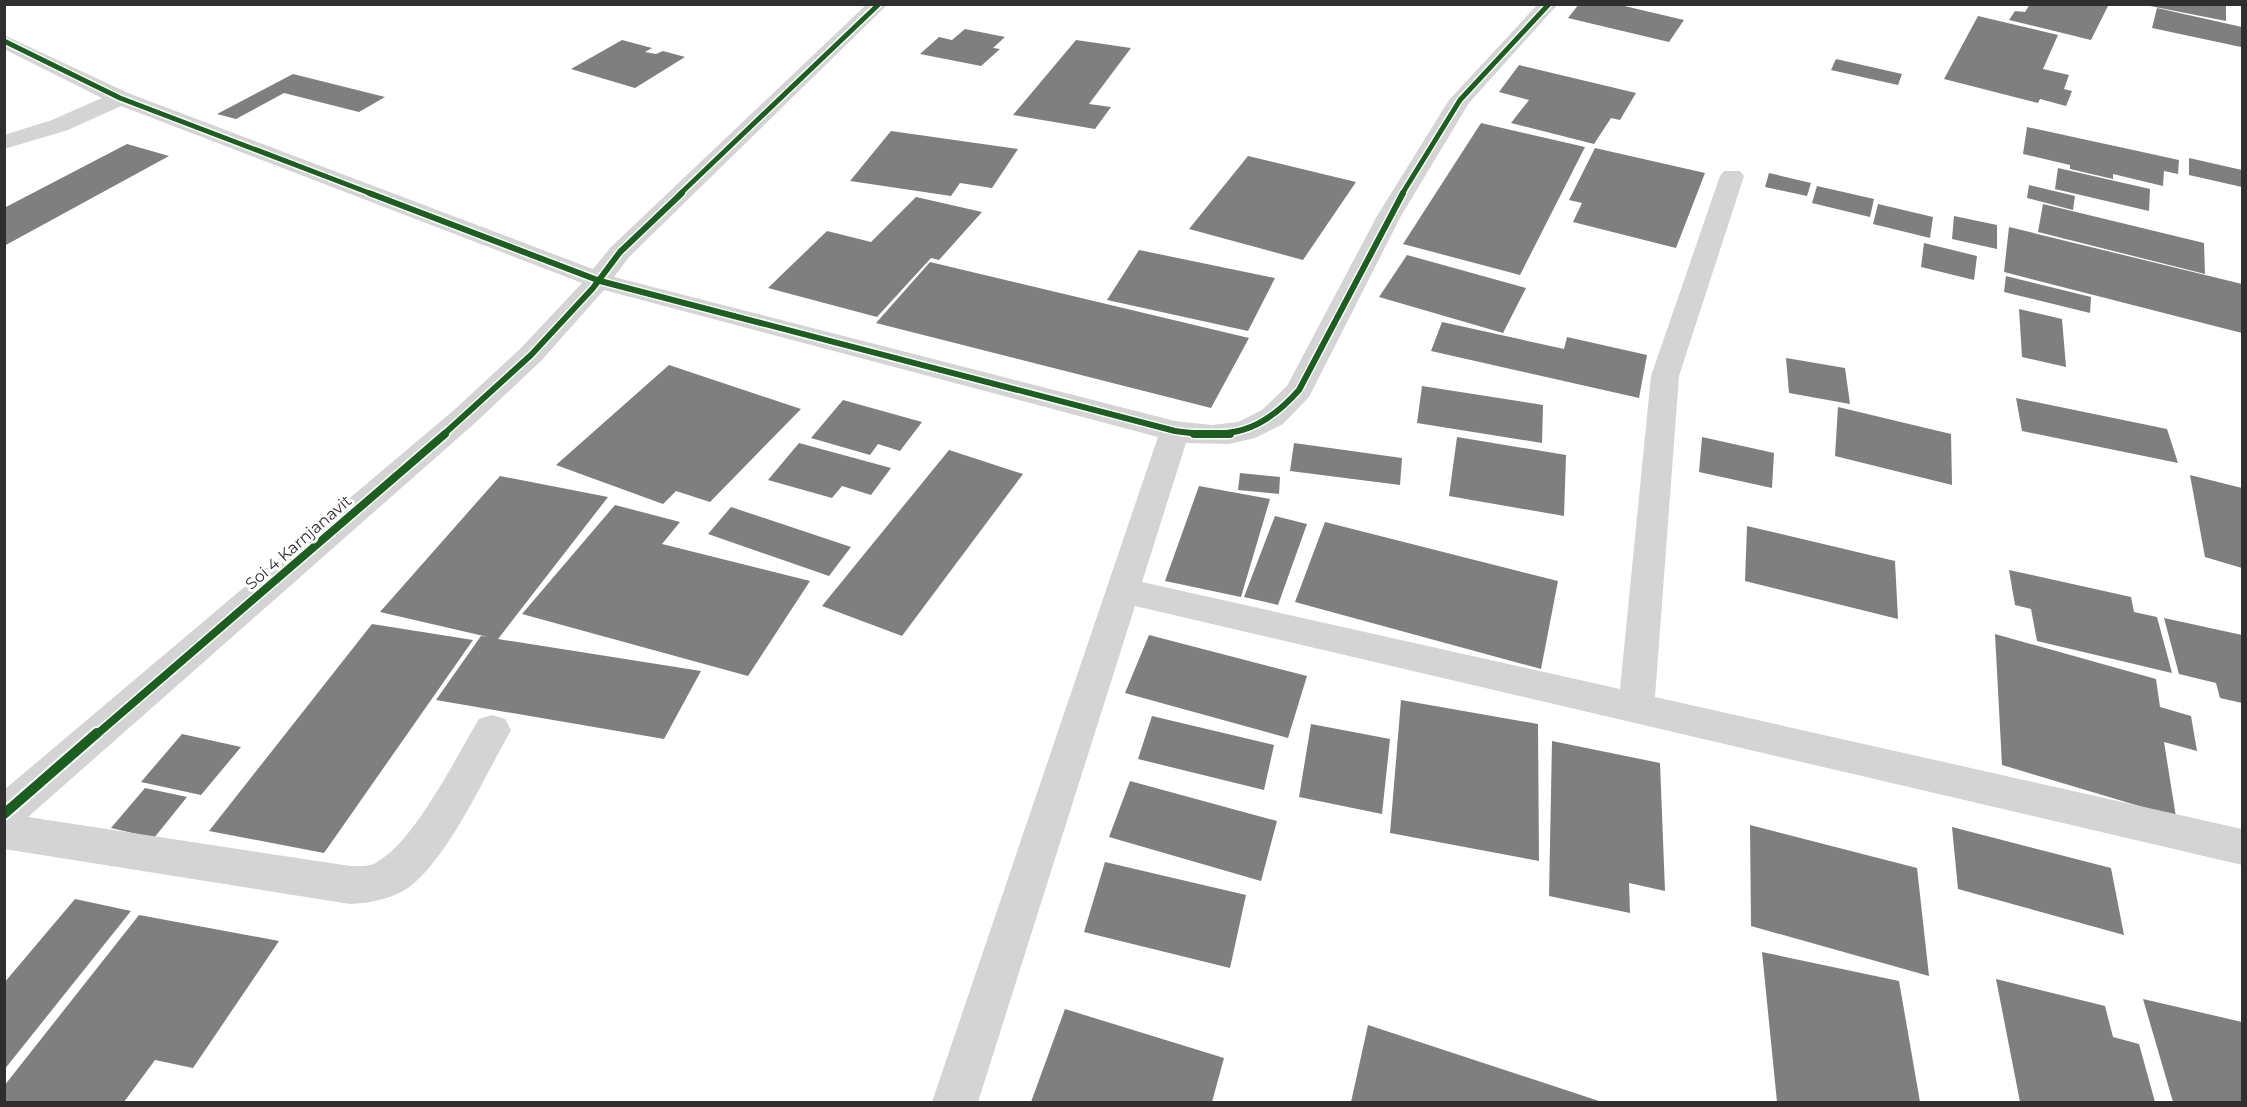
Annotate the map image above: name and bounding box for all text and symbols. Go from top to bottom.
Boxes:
street label: Soi 4 Karnjanavit [241,491,356,594]

